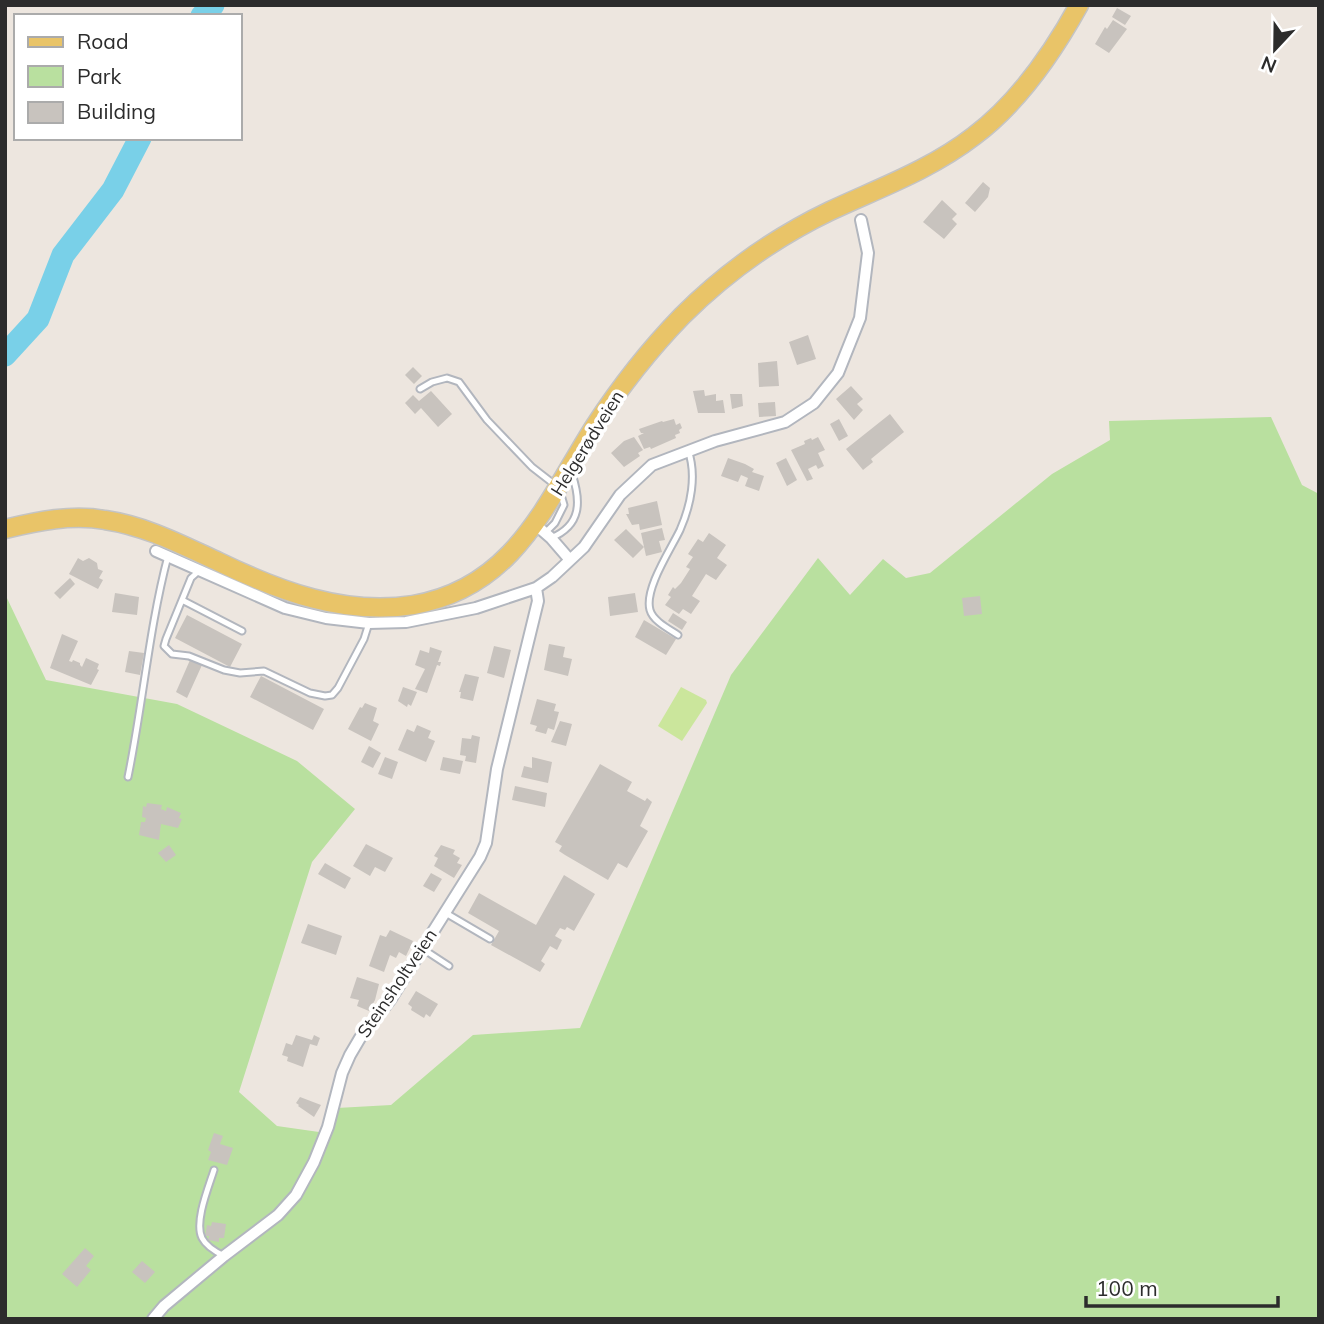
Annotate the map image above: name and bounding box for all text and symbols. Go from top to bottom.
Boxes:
legend [14,14,242,140]
north arrow [1240,14,1310,84]
text: Road [77,28,128,54]
text: N [1257,51,1280,79]
text: Park [77,63,121,89]
text: Building [77,98,156,124]
street label: Helgerødveien [545,386,629,500]
street label: Steinsholtveien [352,924,442,1042]
scale bar [1086,1264,1278,1308]
text: 100 m [1096,1275,1158,1301]

